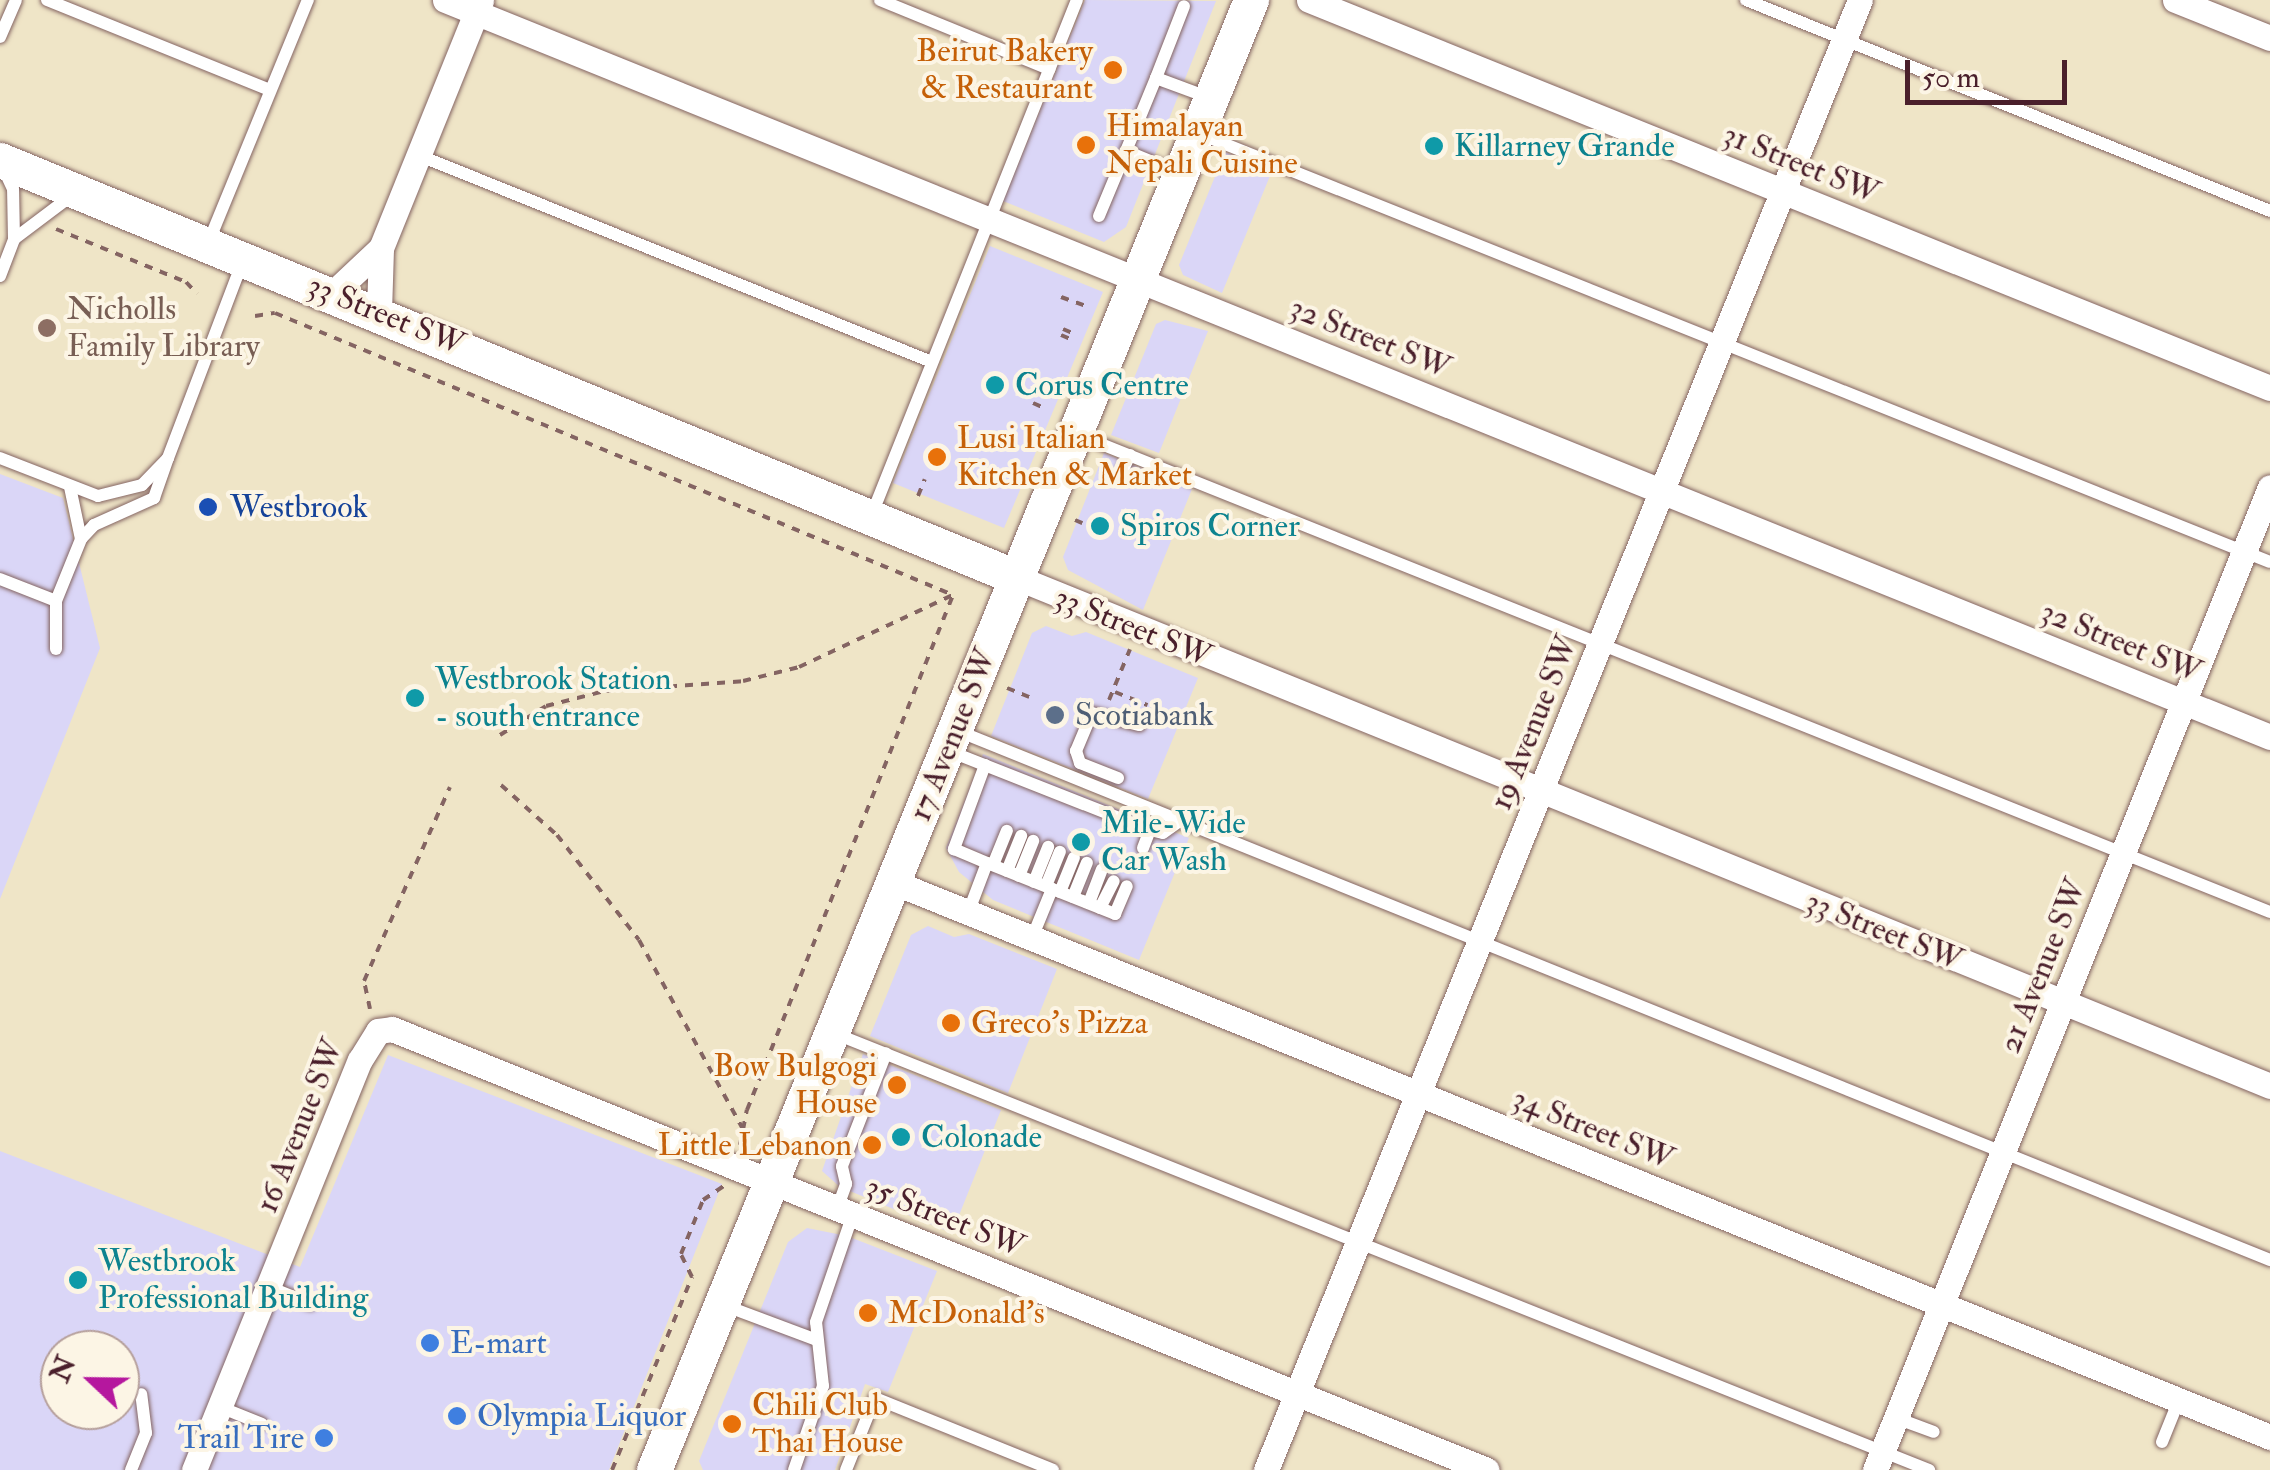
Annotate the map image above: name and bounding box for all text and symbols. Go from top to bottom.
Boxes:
place label: Beirut Bakery & Restaurant [916,33,1093,108]
scale bar [1910,40,2072,102]
marker: Beirut Bakery & Restaurant [1102,59,1124,81]
text: 50 m [1922,59,1980,96]
place label: Himalayan Nepali Cuisine [1106,108,1298,183]
street label: 31 Street SW [1717,115,1885,213]
place label: Killarney Grande [1454,127,1675,165]
marker: Himalayan Nepali Cuisine [1075,134,1097,156]
marker: Killarney Grande [1423,135,1445,157]
street label: 33 Street SW [302,266,470,364]
street label: 32 Street SW [1284,288,1456,388]
place label: Nicholls Family Library [67,291,260,366]
marker: Nicholls Family Library [36,317,58,339]
place label: Corus Centre [1015,366,1189,404]
marker: Corus Centre [984,374,1006,396]
place label: Lusi Italian Kitchen & Market [957,420,1192,495]
marker: Lusi Italian Kitchen & Market [926,446,948,468]
place label: Westbrook [230,488,368,526]
marker: Westbrook [195,494,221,520]
place label: Spiros Corner [1120,507,1300,545]
marker: Spiros Corner [1089,515,1111,537]
street label: 33 Street SW [1049,578,1217,676]
street label: 32 Street SW [2035,592,2207,692]
street label: 19 Avenue SW [1482,630,1586,816]
street label: 17 Avenue SW [901,643,1005,827]
place label: Westbrook Station - south entrance [435,661,672,736]
marker: Westbrook Station - south entrance [404,687,426,709]
place label: Scotiabank [1075,696,1214,734]
marker: Scotiabank [1044,704,1066,726]
place label: Mile-Wide Car Wash [1101,805,1246,880]
marker: Mile-Wide Car Wash [1070,831,1092,853]
street label: 21 Avenue SW [1991,873,2095,1059]
street label: 33 Street SW [1800,882,1968,980]
place label: Greco's Pizza [971,1004,1148,1042]
marker: Greco's Pizza [940,1012,962,1034]
street label: 16 Avenue SW [248,1034,352,1218]
place label: Bow Bulgogi House [713,1048,877,1123]
marker: Bow Bulgogi House [886,1074,908,1096]
street label: 34 Street SW [1507,1079,1679,1179]
place label: Colonade [921,1118,1042,1156]
place label: Little Lebanon [658,1126,852,1164]
marker: Colonade [890,1126,912,1148]
marker: Little Lebanon [861,1134,883,1156]
street label: 35 Street SW [860,1168,1030,1266]
place label: Westbrook Professional Building [98,1243,368,1318]
marker: Westbrook Professional Building [67,1269,89,1291]
place label: McDonald's [888,1294,1045,1332]
marker: McDonald's [857,1302,879,1324]
place label: E-mart [450,1324,547,1362]
north arrow [40,1330,140,1430]
marker: E-mart [419,1332,441,1354]
text: N [43,1351,84,1388]
place label: Chili Club Thai House [752,1387,903,1462]
place label: Olympia Liquor [477,1397,686,1435]
marker: Olympia Liquor [446,1405,468,1427]
marker: Chili Club Thai House [721,1413,743,1435]
place label: Trail Tire [178,1419,304,1457]
marker: Trail Tire [313,1427,335,1449]

